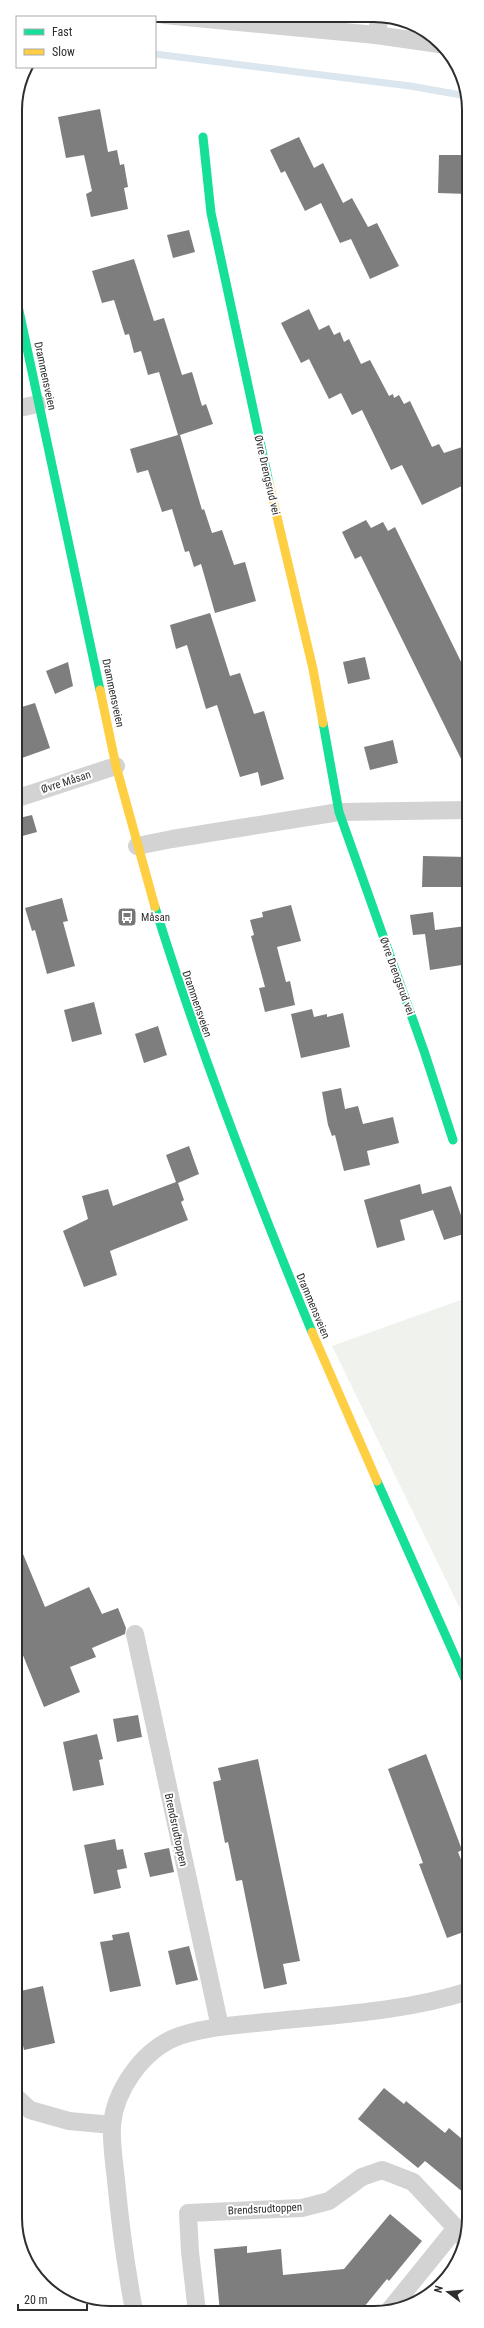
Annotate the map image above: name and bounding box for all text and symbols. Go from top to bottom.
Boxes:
legend [16,16,156,68]
text: Fast [52,25,73,39]
text: Slow [52,45,75,59]
street label: Drammensveien [31,341,59,411]
street label: Øvre Drengsrud vei [251,434,283,516]
street label: Drammensveien [99,658,127,728]
street label: Øvre Måsan [40,768,92,796]
bus stop icon: Måsan [116,906,138,928]
place label: Måsan [141,911,170,924]
street label: Øvre Drengsrud vei [377,935,417,1017]
street label: Drammensveien [180,969,214,1039]
street label: Drammensveien [293,1271,333,1341]
street label: Brendsrudtoppen [162,1792,190,1868]
street label: Brendsrudtoppen [228,2201,302,2217]
north arrow [428,2272,468,2312]
text: N [432,2284,446,2294]
scale bar [18,2286,87,2312]
text: 20 m [24,2293,48,2307]

